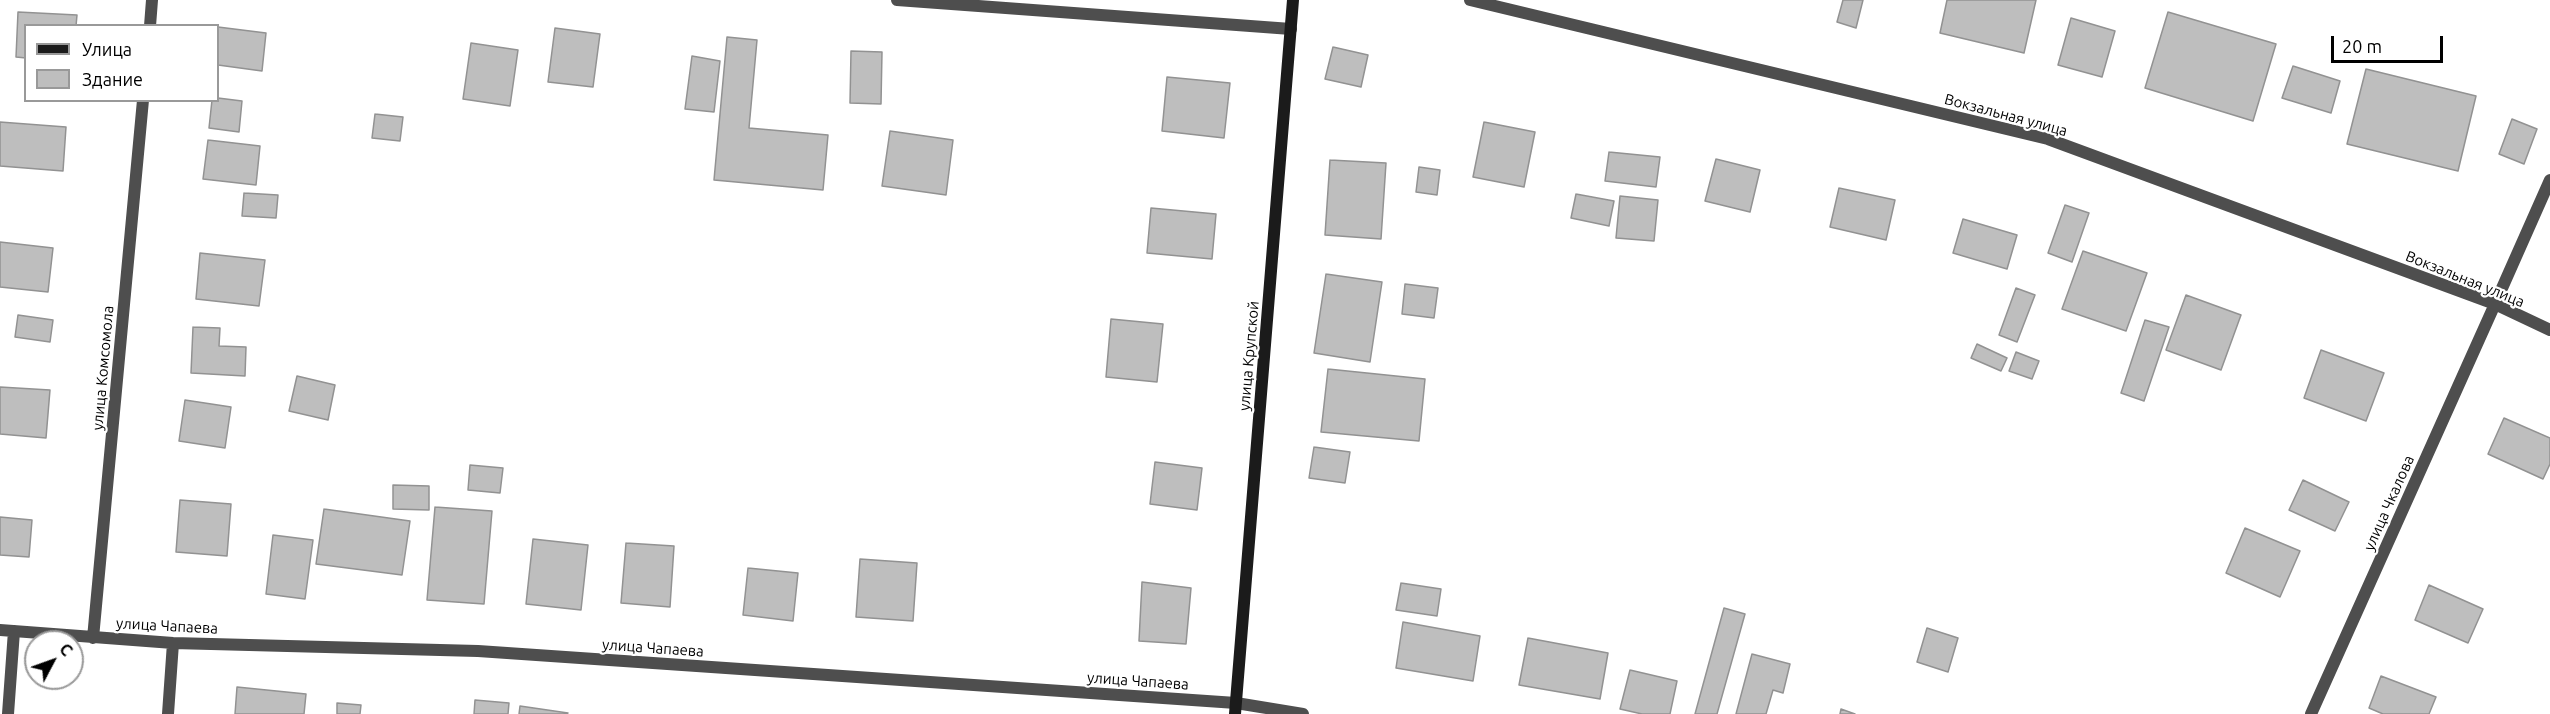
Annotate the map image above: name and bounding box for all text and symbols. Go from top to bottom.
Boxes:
legend [24,24,219,102]
scale bar [2334,24,2446,62]
text: 20 m [2342,36,2382,56]
text: Улица [82,39,132,59]
text: Здание [82,69,143,89]
street label: Вокзальная улица [1943,90,2069,140]
street label: Вокзальная улица [2403,247,2527,311]
street label: улица Крупской [1235,300,1263,412]
street label: улица Комсомола [89,305,117,431]
street label: улица Чкалова [2360,452,2418,554]
street label: улица Чапаева [116,614,218,638]
north arrow [24,630,84,690]
street label: улица Чапаева [601,635,705,661]
text: С [56,640,76,659]
street label: улица Чапаева [1086,668,1190,694]

